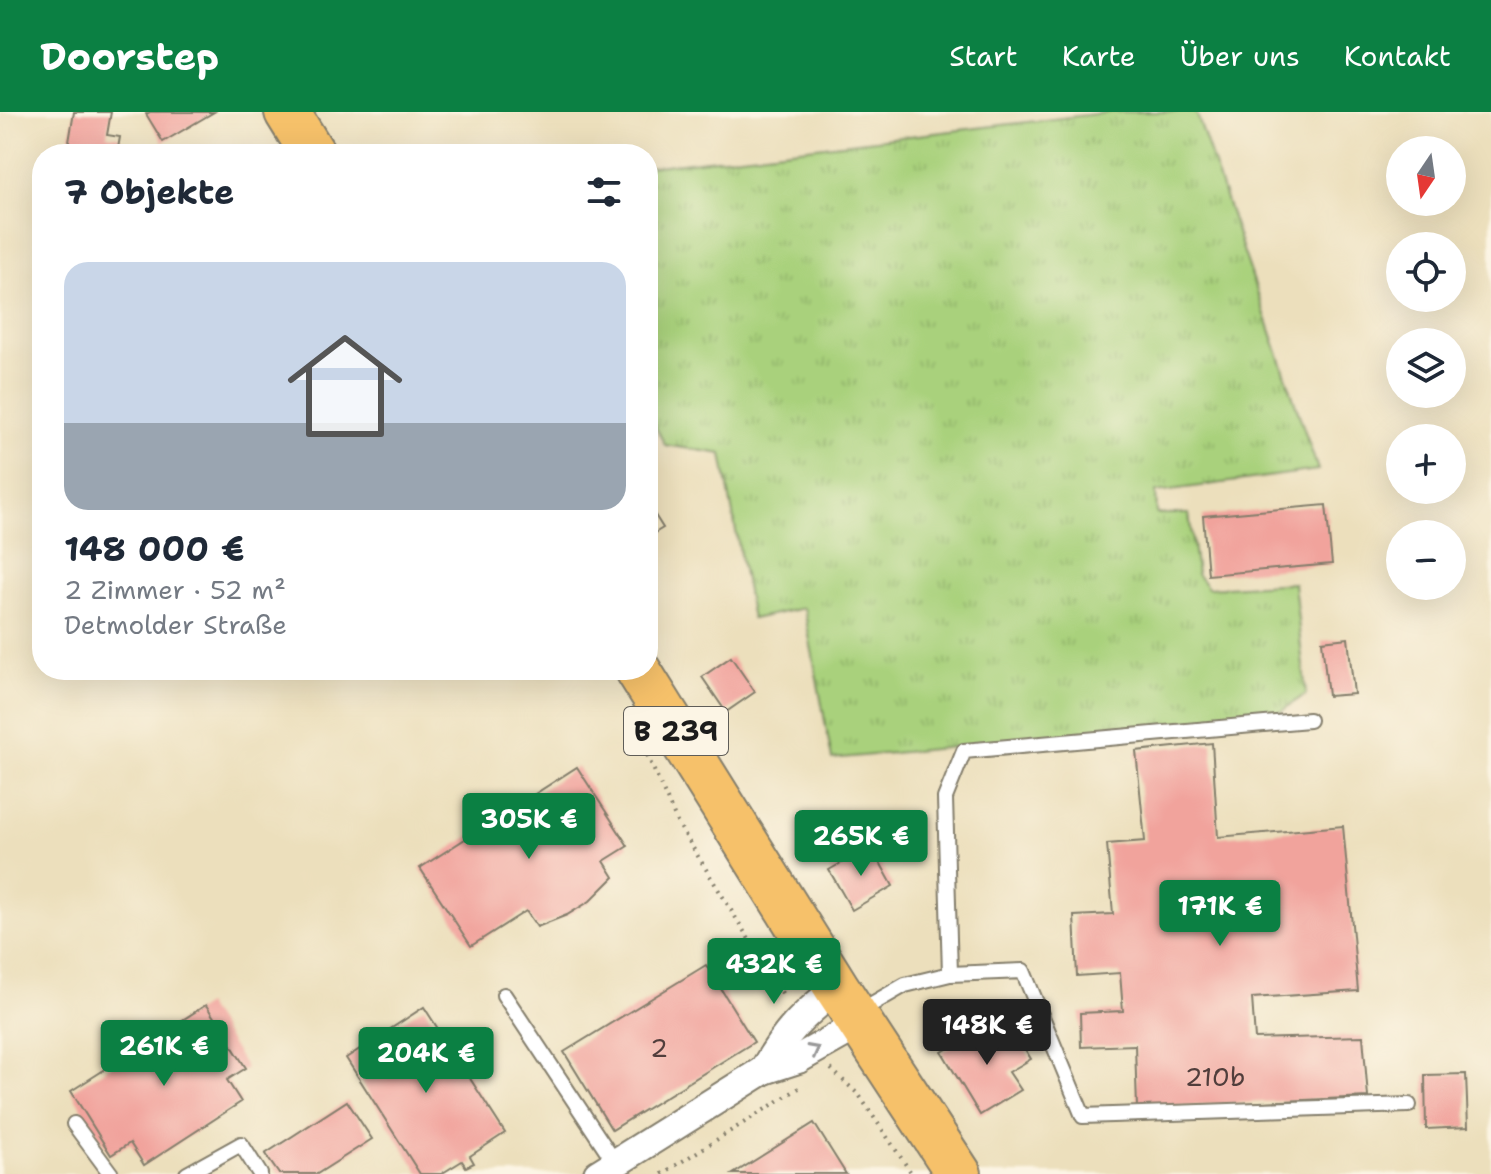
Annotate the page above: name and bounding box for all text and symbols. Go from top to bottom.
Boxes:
text: Doorstep [40,31,219,82]
text: Start [949,37,1018,75]
text: Karte [1062,37,1136,75]
text: Über uns [1180,37,1300,75]
text: Kontakt [1344,37,1451,75]
north arrow [1386,136,1466,216]
map controls [1386,136,1466,600]
text: 7 Objekte [64,169,235,215]
icon: filters [582,170,626,214]
button: locate [1386,232,1466,312]
icon: home [273,314,417,458]
button: layers [1386,328,1466,408]
button: + [1386,424,1466,504]
button: − [1386,520,1466,600]
text: 148 000 € [64,526,245,572]
text: 2 Zimmer · 52 m² [64,572,286,607]
text: Detmolder Straße [64,607,287,642]
road number: B 239 [624,707,728,755]
pin: 305K € [464,793,594,861]
text: 305K € [480,801,578,836]
pin: 265K € [796,810,926,878]
text: 265K € [813,818,909,853]
pin: 171K € [1155,880,1285,948]
text: 171K € [1177,888,1263,923]
pin: 432K € [709,938,839,1006]
text: 432K € [725,946,823,981]
pin: 148K € [922,999,1052,1067]
text: 148K € [941,1007,1033,1042]
pin: 261K € [99,1020,229,1088]
pin: 204K € [361,1027,491,1095]
text: 261K € [119,1028,209,1063]
house number: 2 [650,1030,668,1065]
text: 204K € [377,1035,475,1070]
one-way arrow [805,1045,820,1060]
house number: 210b [1185,1059,1245,1094]

